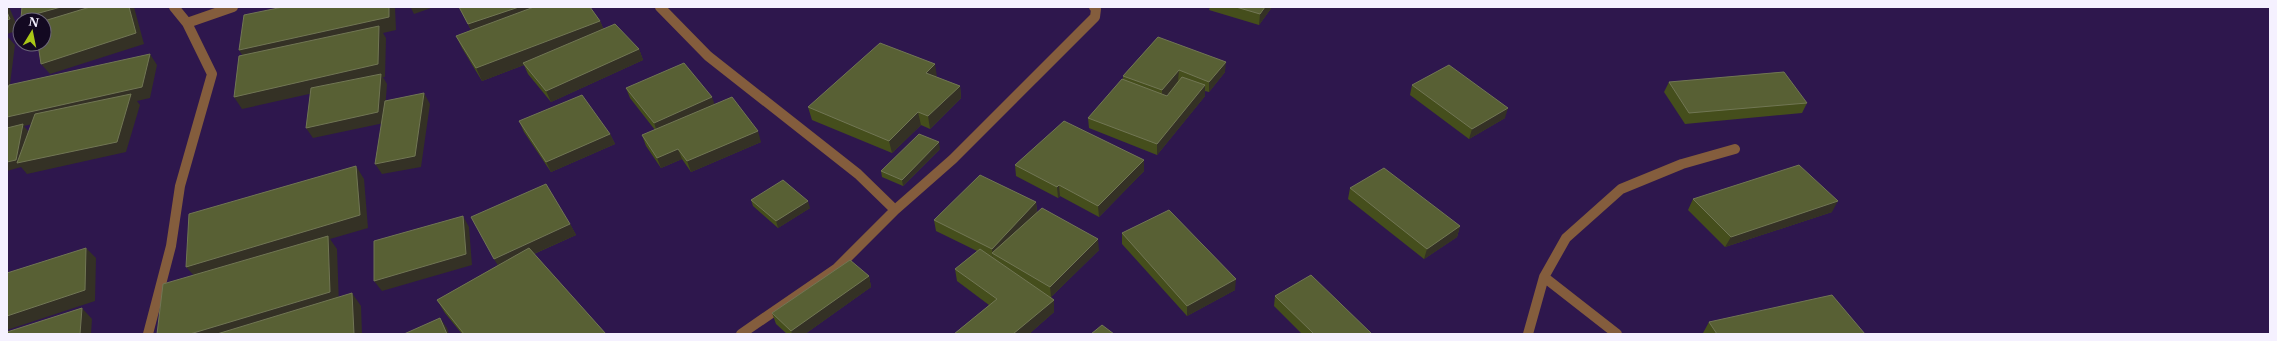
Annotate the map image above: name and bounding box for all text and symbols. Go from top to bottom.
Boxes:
north arrow [12,12,52,52]
text: N [27,14,41,30]

